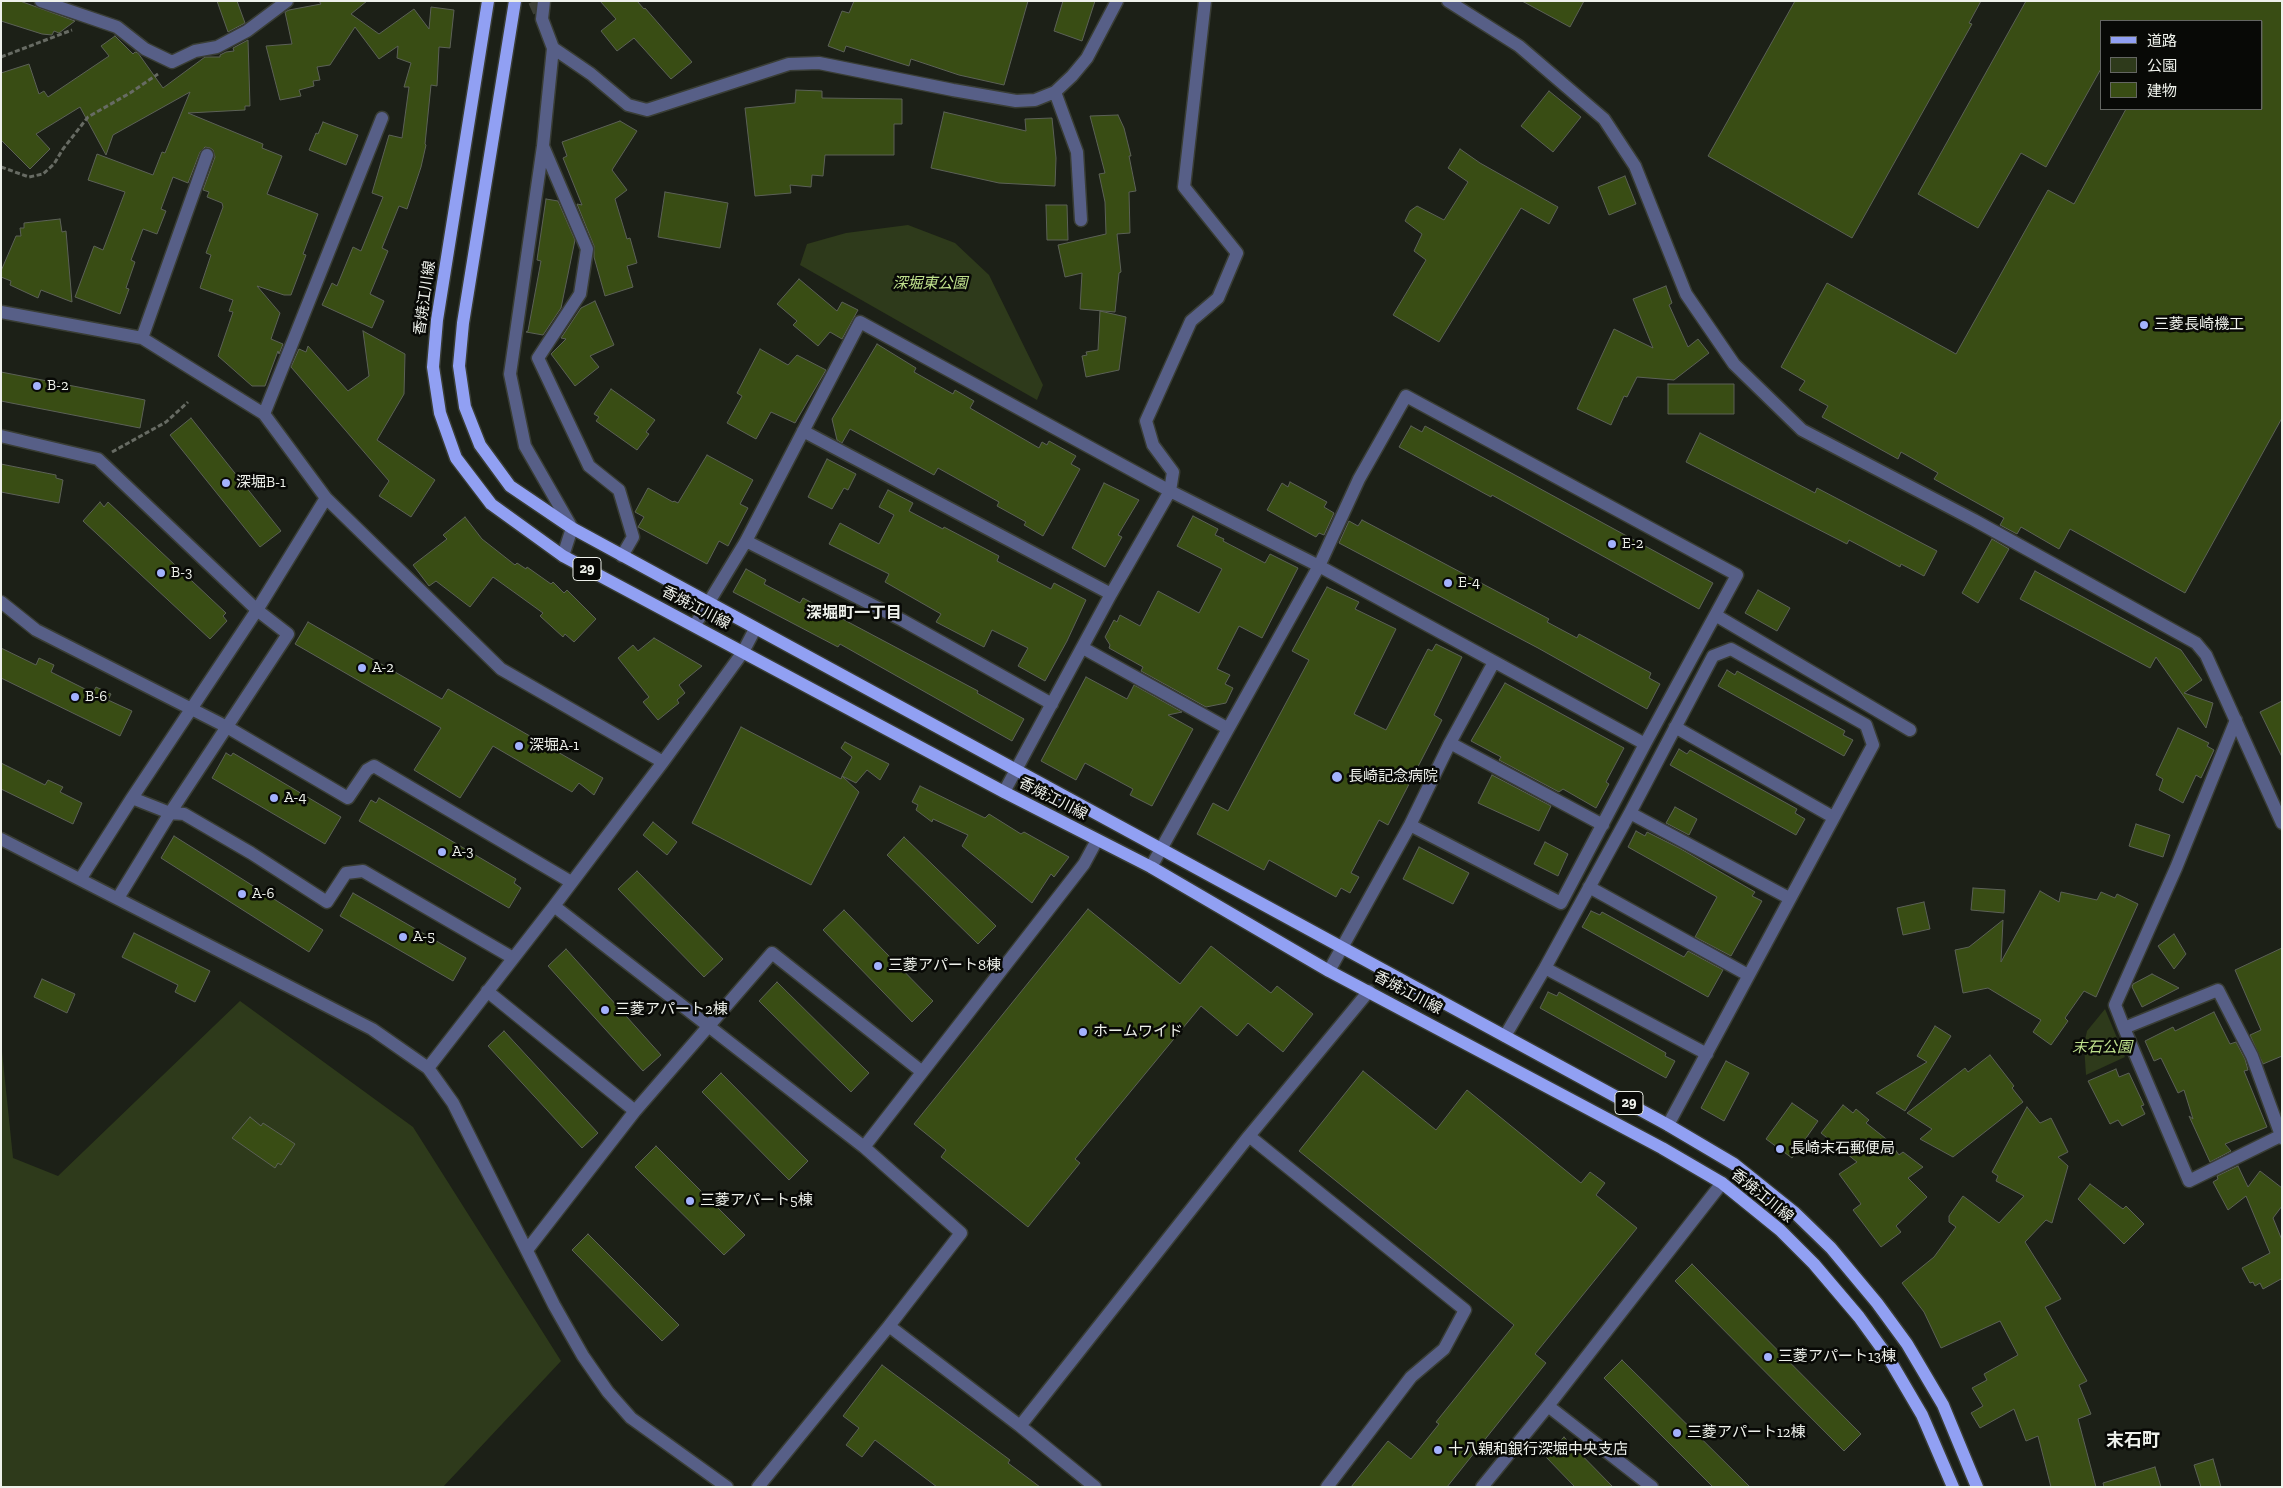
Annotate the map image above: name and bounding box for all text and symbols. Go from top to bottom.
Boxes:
legend [2100,20,2263,110]
text: 道路 [2147,32,2177,50]
text: 公園 [2147,57,2177,75]
text: 建物 [2147,82,2177,100]
street label: 香焼江川線 [411,260,439,336]
park label: 深堀東公園 [893,275,967,293]
place label: 三菱長崎機工 [2154,316,2244,334]
marker: 三菱長崎機工 [2138,319,2150,331]
place label: B-2 [47,377,69,395]
marker: B-2 [31,380,43,392]
place label: 深堀B-1 [236,474,286,492]
marker: 深堀B-1 [220,477,232,489]
place label: E-2 [1622,535,1643,553]
marker: E-2 [1606,538,1618,550]
road number: 29 [573,558,601,580]
place label: B-3 [171,564,192,582]
marker: B-3 [155,567,167,579]
place label: E-4 [1458,574,1480,592]
marker: E-4 [1442,577,1454,589]
street label: 香焼江川線 [659,582,733,634]
district label: 深堀町一丁目 [806,603,902,623]
place label: A-2 [372,659,394,677]
marker: A-2 [356,662,368,674]
place label: B-6 [85,688,107,706]
marker: B-6 [69,691,81,703]
place label: 深堀A-1 [529,737,579,755]
marker: 深堀A-1 [513,740,525,752]
place label: 長崎記念病院 [1348,768,1438,786]
marker: 長崎記念病院 [1330,770,1344,784]
street label: 香焼江川線 [1016,774,1090,824]
place label: A-4 [284,789,307,807]
marker: A-4 [268,792,280,804]
place label: A-3 [452,843,474,861]
marker: A-3 [436,846,448,858]
place label: A-6 [252,885,274,903]
marker: A-6 [236,888,248,900]
place label: A-5 [413,928,435,946]
marker: A-5 [397,931,409,943]
place label: 三菱アパート8棟 [888,957,1001,975]
marker: 三菱アパート8棟 [872,960,884,972]
street label: 香焼江川線 [1371,967,1445,1019]
place label: 三菱アパート2棟 [615,1001,728,1019]
marker: 三菱アパート2棟 [599,1004,611,1016]
place label: ホームワイド [1093,1023,1183,1041]
marker: ホームワイド [1077,1026,1089,1038]
park label: 末石公園 [2072,1039,2132,1057]
road number: 29 [1615,1092,1643,1114]
place label: 長崎末石郵便局 [1790,1140,1895,1158]
marker: 長崎末石郵便局 [1774,1143,1786,1155]
street label: 香焼江川線 [1727,1165,1797,1227]
place label: 三菱アパート5棟 [700,1192,813,1210]
marker: 三菱アパート5棟 [684,1195,696,1207]
place label: 三菱アパート13棟 [1778,1348,1896,1366]
marker: 三菱アパート13棟 [1762,1351,1774,1363]
place label: 三菱アパート12棟 [1687,1424,1805,1442]
marker: 三菱アパート12棟 [1671,1427,1683,1439]
district label: 末石町 [2106,1430,2160,1452]
place label: 十八親和銀行深堀中央支店 [1448,1441,1628,1459]
marker: 十八親和銀行深堀中央支店 [1432,1444,1444,1456]

